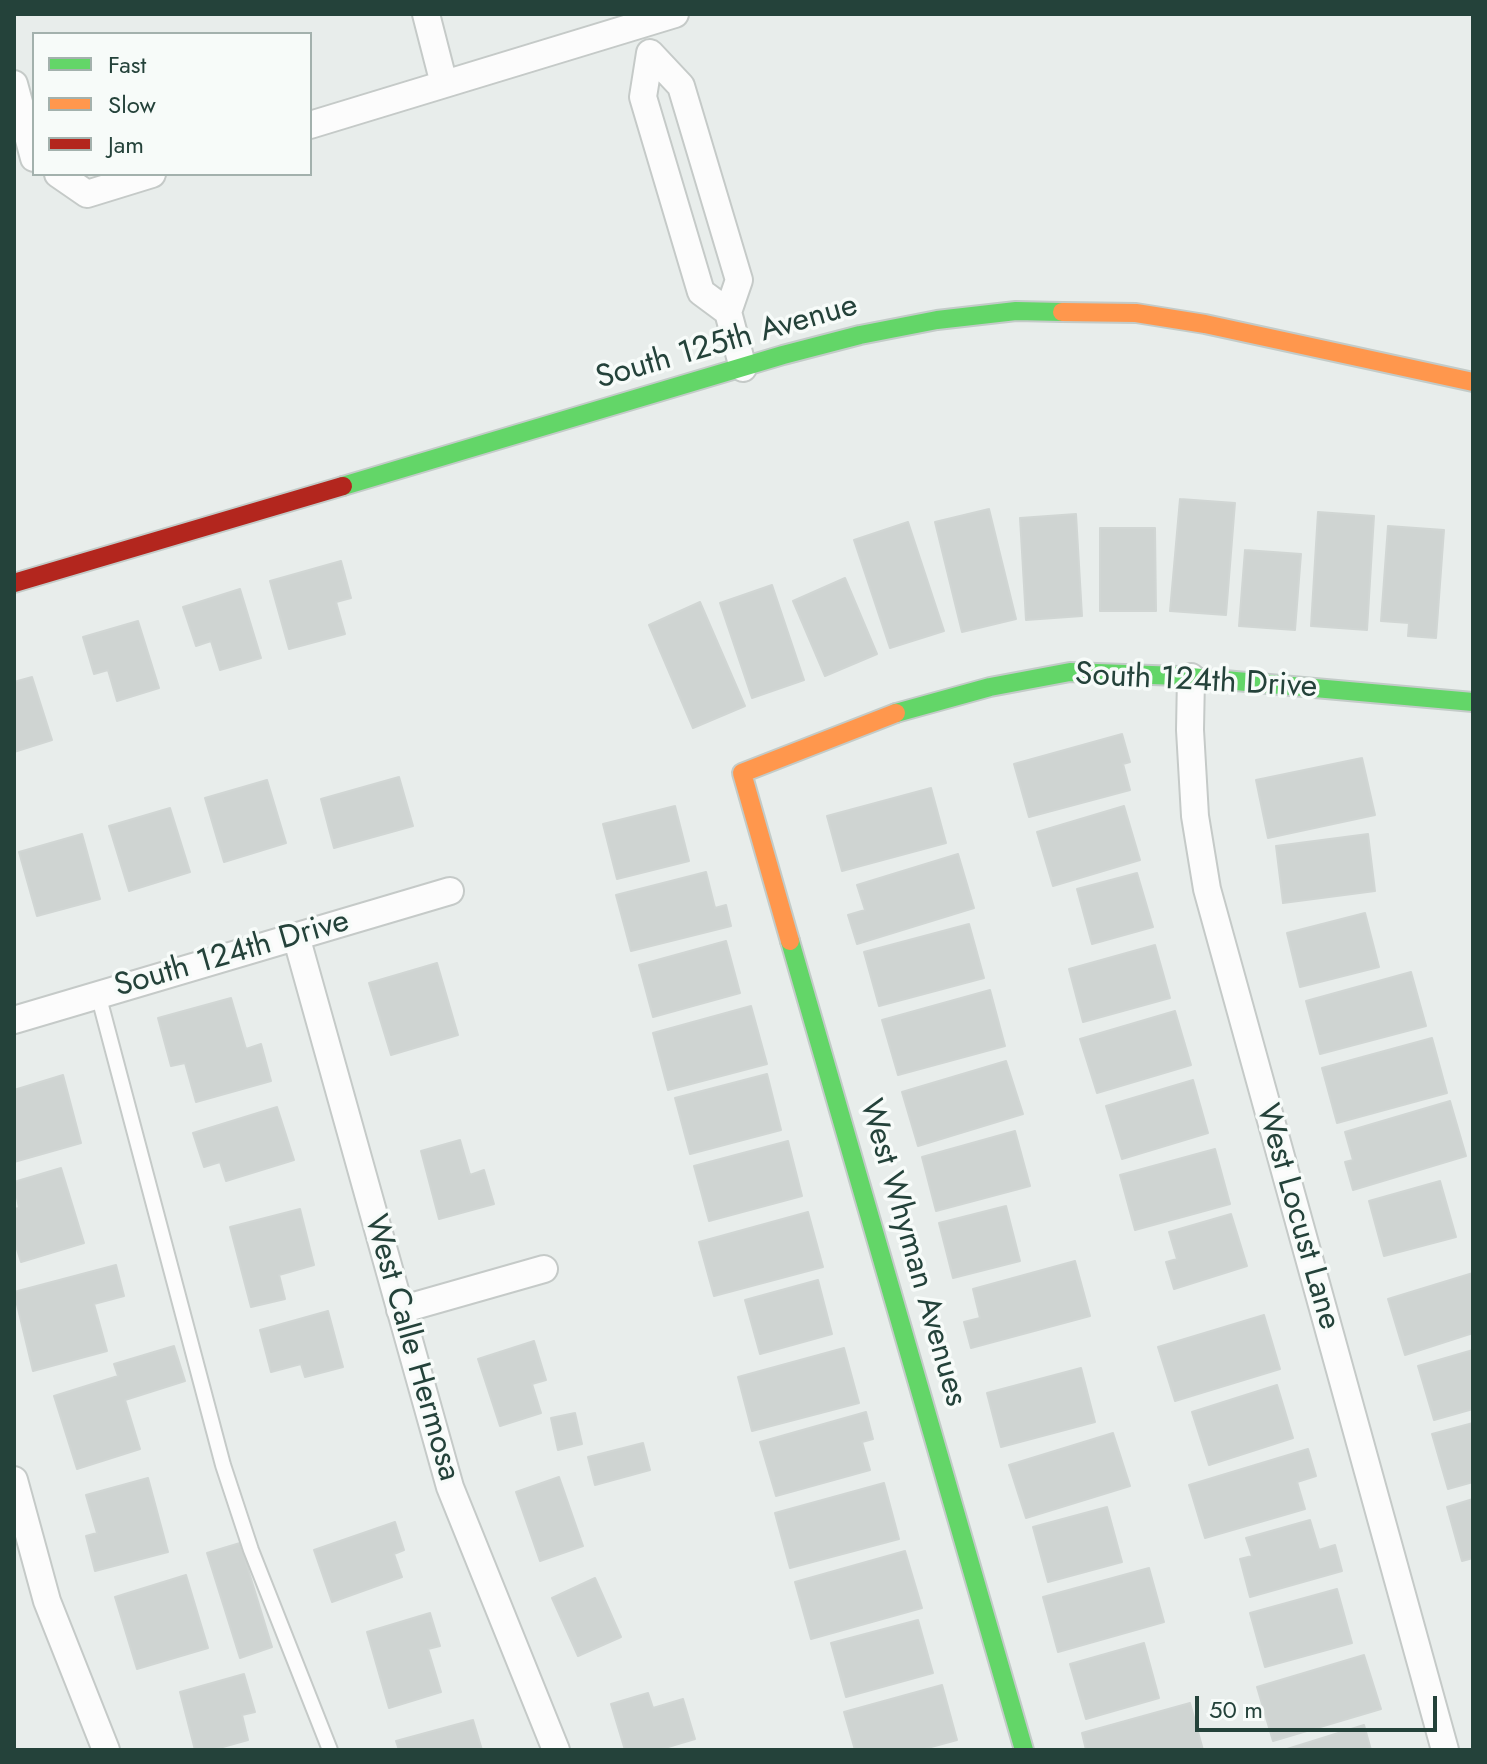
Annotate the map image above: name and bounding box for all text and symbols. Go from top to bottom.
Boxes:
legend [32,32,312,176]
text: Fast [108,47,146,82]
text: Slow [108,87,156,122]
text: Jam [108,127,144,162]
street label: South 125th Avenue [592,287,862,399]
street label: South 124th Drive [1074,656,1318,708]
street label: South 124th Drive [110,903,354,1007]
street label: West Whyman Avenues [850,1095,974,1411]
street label: West Locust Lane [1246,1100,1348,1334]
street label: West Calle Hermosa [355,1211,467,1485]
scale bar [1199,1680,1441,1730]
text: 50 m [1209,1692,1263,1727]

